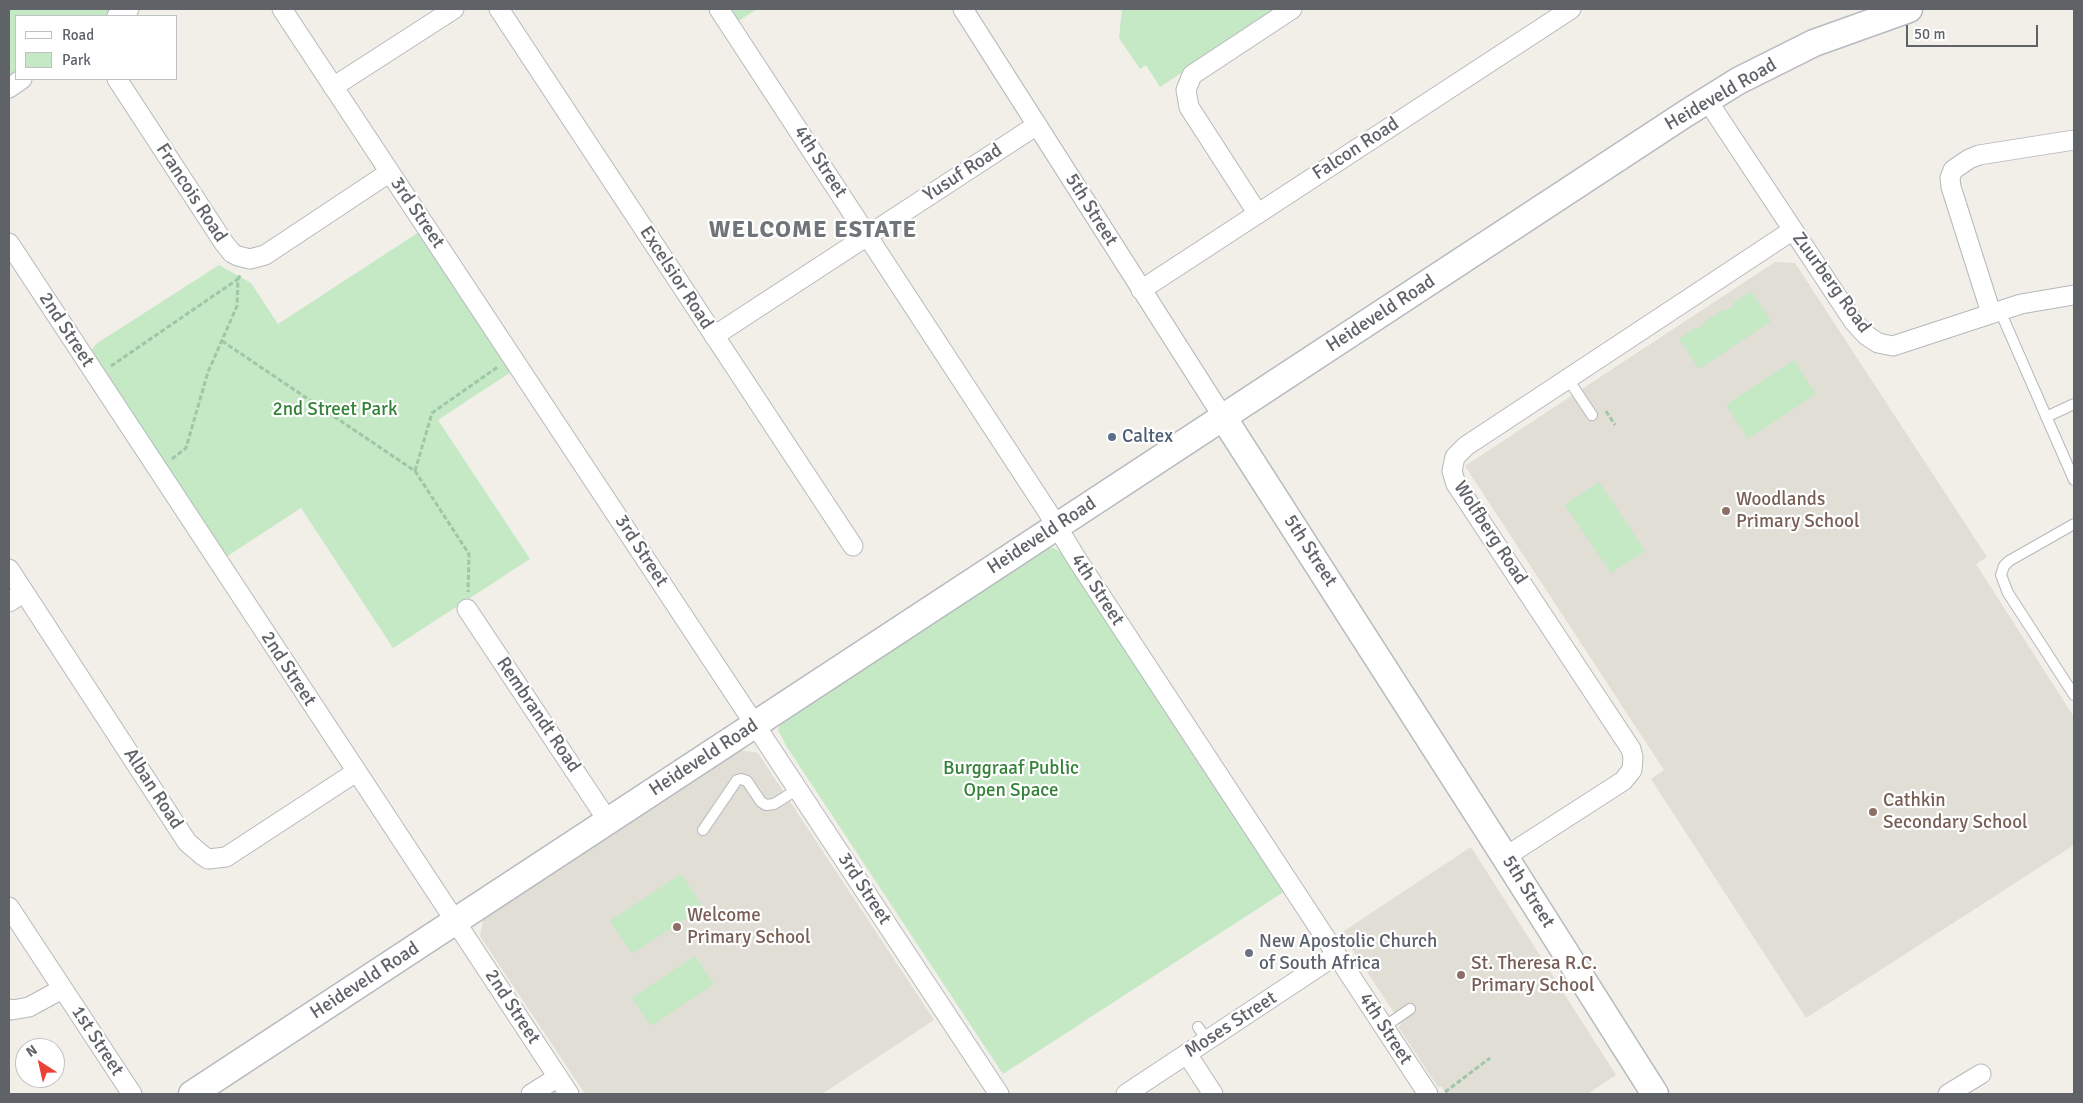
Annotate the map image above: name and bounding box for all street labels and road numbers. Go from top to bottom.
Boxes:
street label: Heideveld Road [1661,54,1781,136]
street label: Falcon Road [1309,113,1403,185]
street label: 4th Street [788,122,852,202]
street label: Francois Road [151,139,231,247]
street label: Yusuf Road [919,139,1007,207]
street label: 5th Street [1060,170,1122,250]
street label: 3rd Street [385,173,449,253]
street label: Excelsior Road [634,222,718,334]
street label: Zuurberg Road [1787,228,1875,338]
street label: Heideveld Road [1322,270,1440,358]
street label: 2nd Street [33,288,99,372]
street label: Wolfberg Road [1448,477,1532,589]
street label: Heideveld Road [983,492,1101,580]
street label: 3rd Street [609,511,673,591]
street label: 5th Street [1278,511,1342,591]
street label: 4th Street [1065,550,1129,630]
street label: 2nd Street [255,627,321,711]
street label: Rembrandt Road [491,653,585,777]
street label: Heideveld Road [645,714,763,802]
street label: Alban Road [118,744,188,834]
street label: 3rd Street [832,849,896,929]
street label: 5th Street [1497,852,1559,932]
street label: Heideveld Road [306,937,424,1025]
street label: 2nd Street [479,965,545,1049]
street label: Moses Street [1181,987,1281,1063]
street label: 4th Street [1353,989,1417,1069]
street label: 1st Street [66,1002,128,1080]

